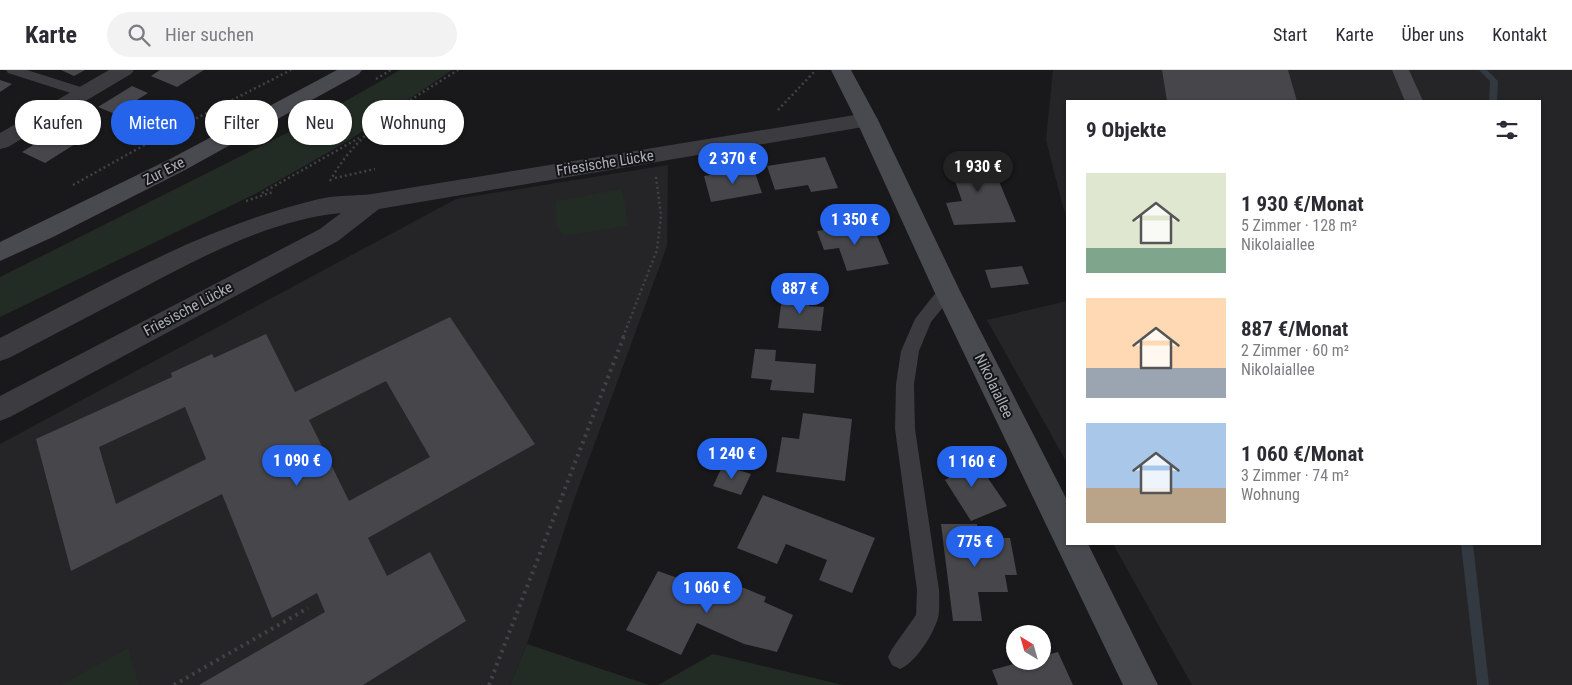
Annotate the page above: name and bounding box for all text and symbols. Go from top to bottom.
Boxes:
search box [107,12,457,57]
text: Karte [25,21,77,49]
icon: search [125,21,153,49]
text: Hier suchen [165,23,254,46]
text: Start [1273,24,1307,45]
text: Karte [1335,24,1374,45]
text: Über uns [1402,24,1464,45]
text: Kontakt [1492,24,1547,45]
chip: Kaufen [15,100,101,145]
chip: Mieten [111,100,195,145]
chip: Filter [205,100,278,145]
chip: Neu [288,100,352,145]
chip: Wohnung [362,100,464,145]
icon: filters [1493,116,1521,144]
text: 9 Objekte [1086,118,1166,142]
pin: 2 370 € [687,142,779,185]
street label: Friesische Lücke [555,146,655,180]
text: 2 370 € [709,149,757,168]
pin: 1 930 € [932,150,1024,193]
street label: Zur Exe [140,153,188,189]
text: 1 930 € [954,157,1002,176]
text: 1 930 €/Monat [1241,192,1364,216]
icon: home [1126,193,1186,253]
pin: 1 350 € [809,204,901,246]
text: 1 350 € [831,210,879,229]
text: 5 Zimmer · 128 m² [1241,216,1357,235]
text: Nikolaiallee [1241,235,1315,254]
pin: 887 € [765,272,835,315]
street label: Friesische Lücke [140,278,236,340]
text: 887 € [782,279,818,298]
text: 887 €/Monat [1241,317,1348,341]
icon: home [1126,318,1186,378]
text: 2 Zimmer · 60 m² [1241,341,1349,360]
street label: Nikolaiallee [971,351,1017,421]
text: Nikolaiallee [1241,360,1315,379]
pin: 1 240 € [686,438,778,480]
text: 1 060 €/Monat [1241,442,1364,466]
icon: home [1126,443,1186,503]
pin: 1 090 € [251,444,343,487]
text: 1 240 € [708,444,756,463]
pin: 1 160 € [926,446,1018,488]
text: 1 090 € [273,451,321,470]
text: 1 160 € [948,452,996,471]
text: 3 Zimmer · 74 m² [1241,466,1349,485]
text: Wohnung [1241,485,1300,504]
pin: 775 € [940,526,1010,568]
text: 775 € [957,532,993,551]
pin: 1 060 € [661,572,753,614]
text: 1 060 € [683,578,731,597]
north arrow [1006,625,1051,670]
map controls [1006,625,1051,670]

